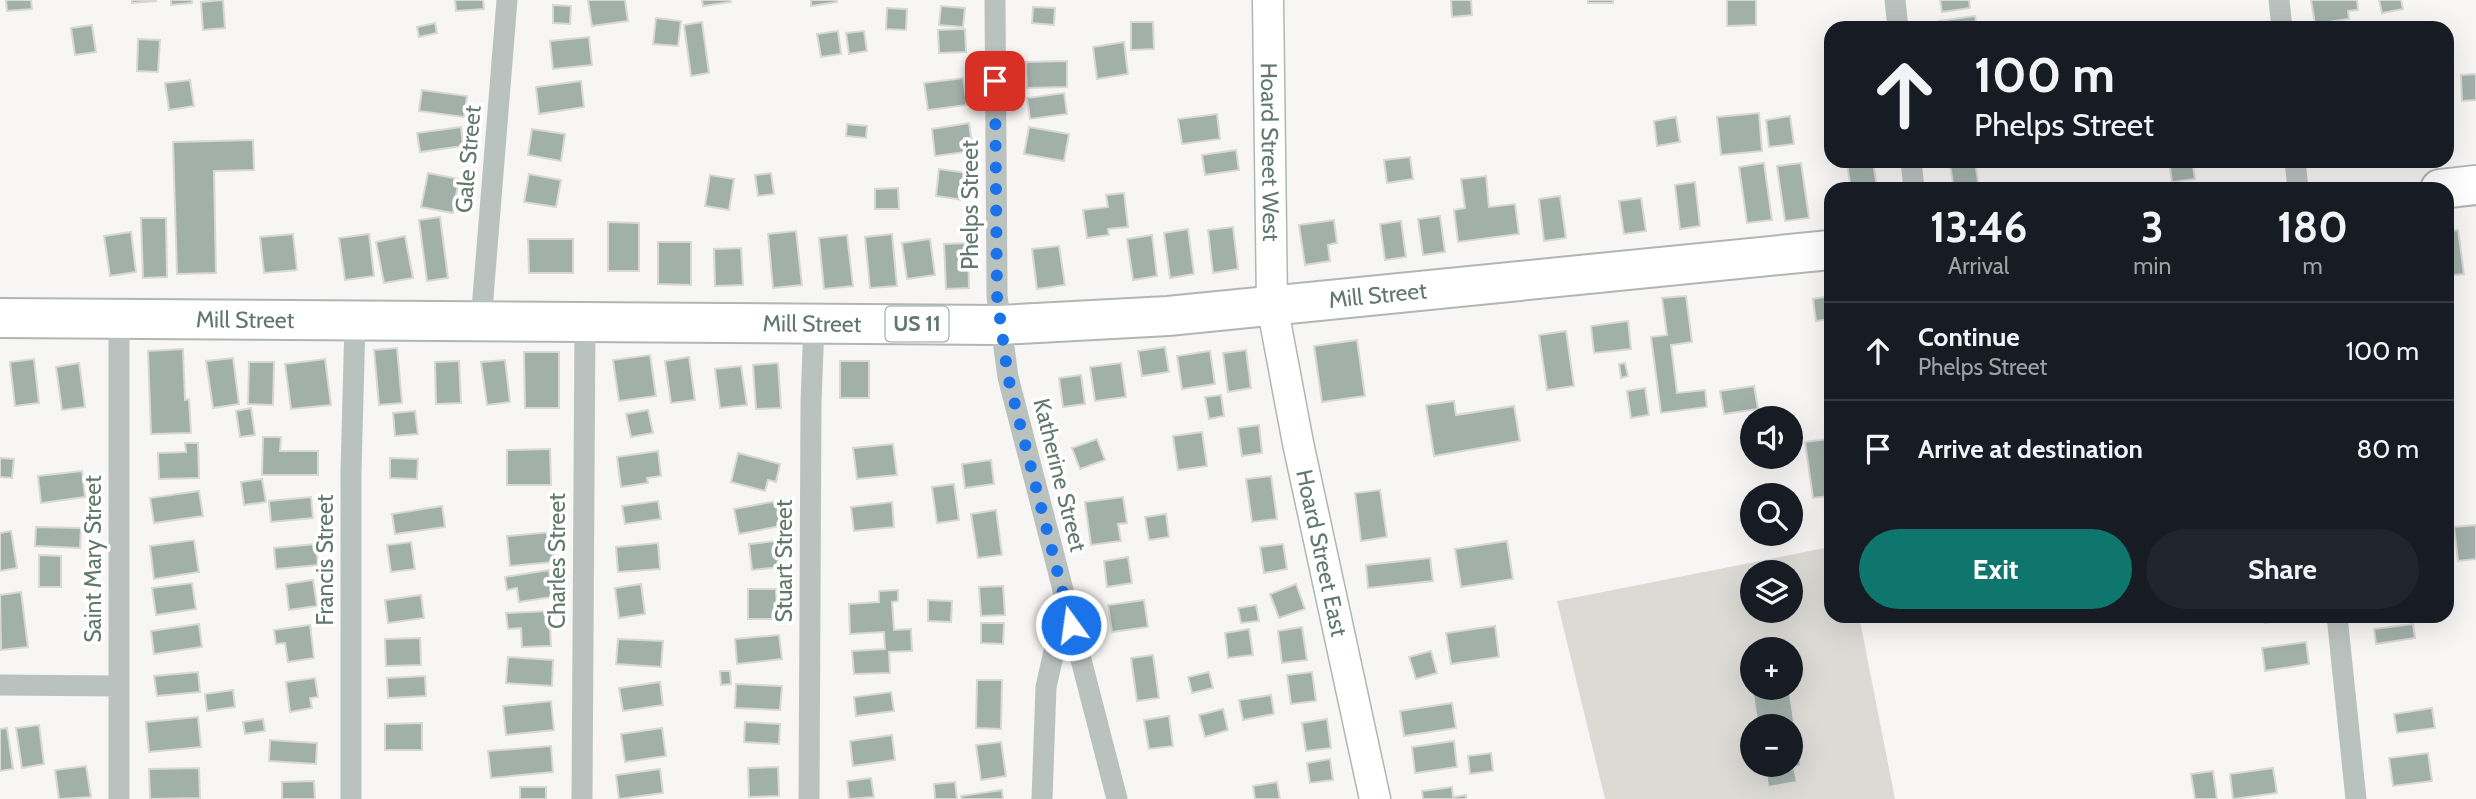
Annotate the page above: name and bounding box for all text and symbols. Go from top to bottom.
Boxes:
text: 100 m [1974,45,2115,104]
icon: ahead [1859,49,1950,140]
pin [965,51,1025,111]
icon: arrive [976,62,1014,100]
street label: Hoard Street West [1255,62,1285,242]
street label: Gale Street [449,104,487,214]
text: Phelps Street [1974,105,2154,144]
street label: Phelps Street [956,140,984,270]
text: 13:46 [1930,201,2027,253]
text: 3 [2141,201,2164,253]
text: 180 [2277,201,2348,253]
text: Arrival [1948,252,2009,280]
text: min [2133,252,2171,280]
text: m [2303,252,2323,280]
street label: Mill Street [1327,276,1428,314]
street label: Mill Street [196,305,295,334]
road number: US 11 [886,306,948,342]
street label: Mill Street [763,309,862,338]
text: Continue [1918,321,2020,353]
icon: ahead [1859,332,1897,370]
text: 100 m [2346,335,2419,367]
text: Phelps Street [1918,353,2047,381]
street label: Katherine Street [1027,395,1093,555]
map controls [1740,406,1803,777]
button: sound [1740,406,1803,469]
icon: arrive [1859,430,1897,468]
text: Arrive at destination [1918,433,2143,465]
text: 80 m [2356,433,2419,465]
street label: Hoard Street East [1290,467,1353,639]
street label: Saint Mary Street [79,475,107,643]
button: search [1740,483,1803,546]
street label: Charles Street [543,493,571,629]
street label: Francis Street [311,494,339,626]
street label: Stuart Street [770,499,798,623]
button: Exit [1859,529,2132,609]
button: Share [2146,529,2419,609]
button: layers [1740,560,1803,623]
position arrow [1034,588,1108,662]
button: + [1740,637,1803,700]
button: − [1740,714,1803,777]

